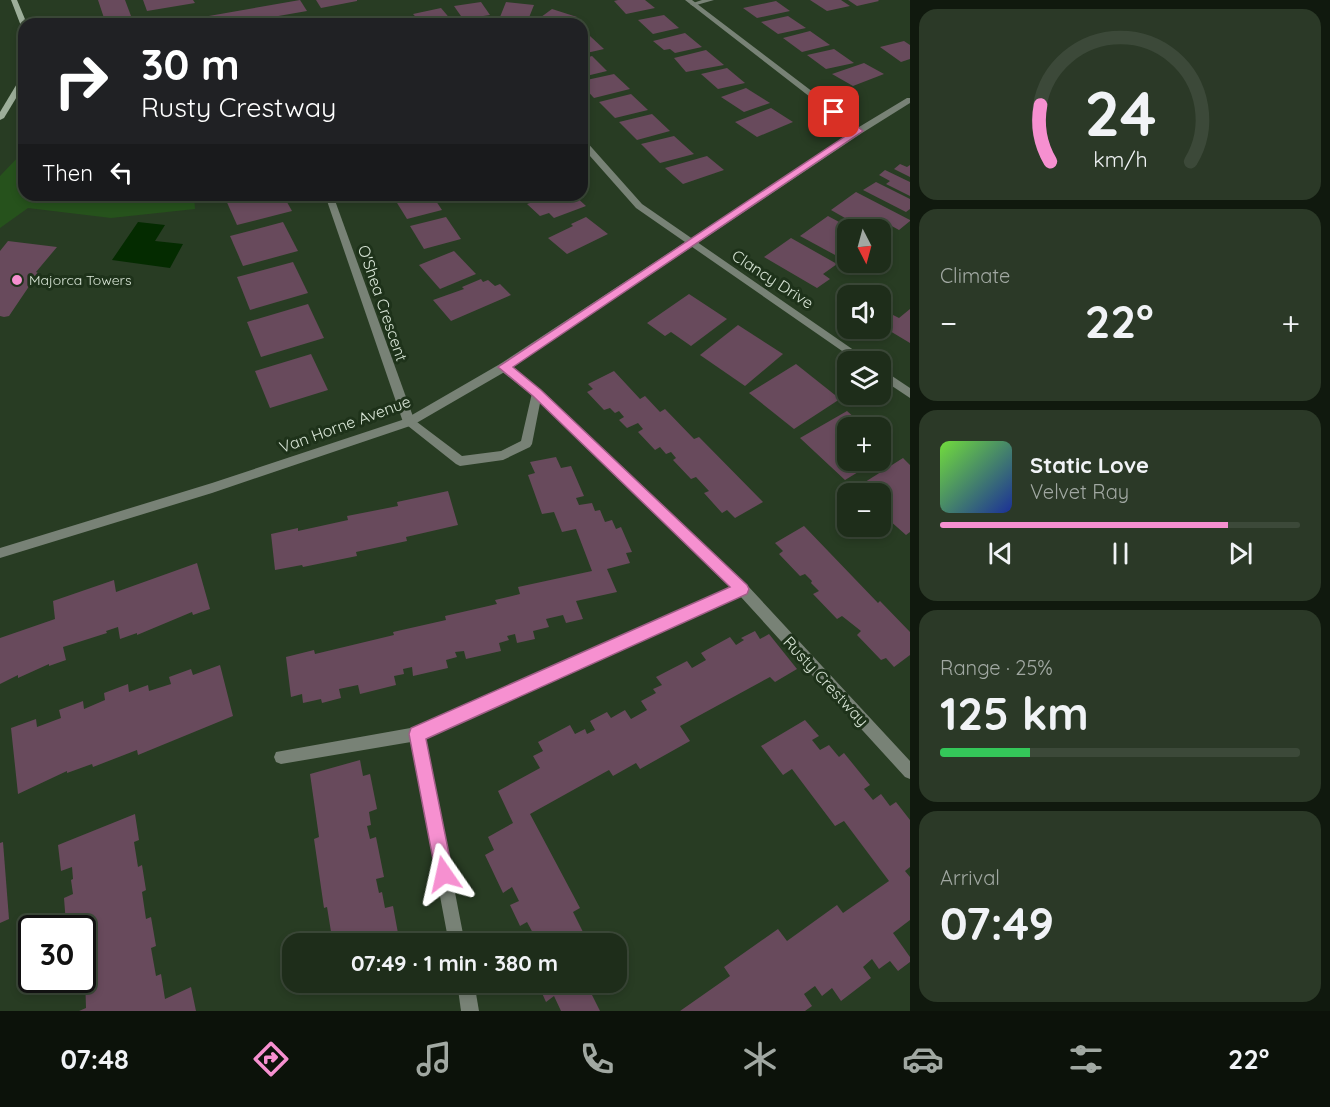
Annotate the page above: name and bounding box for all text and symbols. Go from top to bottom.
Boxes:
text: 30 m [141,38,240,91]
icon: right [42,42,120,120]
text: 24 [1084,74,1156,152]
pin [808,86,859,137]
text: Rusty Crestway [141,90,336,124]
icon: arrive [817,95,850,128]
text: km/h [1093,146,1147,172]
icon: left [105,156,138,189]
text: Then [42,159,93,187]
north arrow [837,219,891,273]
map controls [837,219,891,537]
street label: O'Shea Crescent [354,242,412,364]
street label: Clancy Drive [728,245,818,313]
text: Climate [940,263,1010,288]
place label: Majorca Towers [29,271,132,289]
marker: Majorca Towers [10,273,24,287]
button: sound [837,285,891,339]
text: 22° [1085,293,1154,349]
text: − [940,302,957,343]
text: + [1281,302,1300,343]
button: layers [837,351,891,405]
street label: Van Horne Avenue [277,391,413,457]
button: + [837,417,891,471]
text: Static Love [1030,451,1149,479]
text: Velvet Ray [1030,479,1129,504]
button: − [837,483,891,537]
icon: previous [984,537,1017,570]
icon: pause [1104,537,1137,570]
icon: next [1224,537,1257,570]
street label: Rusty Crestway [779,632,873,730]
text: Range · 25% [940,655,1053,680]
text: 125 km [940,685,1089,741]
position arrow [412,842,476,906]
text: Arrival [940,865,1000,890]
text: 07:49 [940,895,1054,951]
speed limit sign: 30 [18,915,96,993]
text: 07:49 · 1 min · 380 m [351,949,558,977]
icon: directions [250,1038,292,1080]
icon: music [413,1038,455,1080]
icon: phone [576,1038,618,1080]
icon: climate [739,1038,781,1080]
icon: car [902,1038,944,1080]
icon: filters [1065,1038,1107,1080]
text: 07:48 [61,1042,129,1076]
text: 22° [1228,1042,1269,1076]

